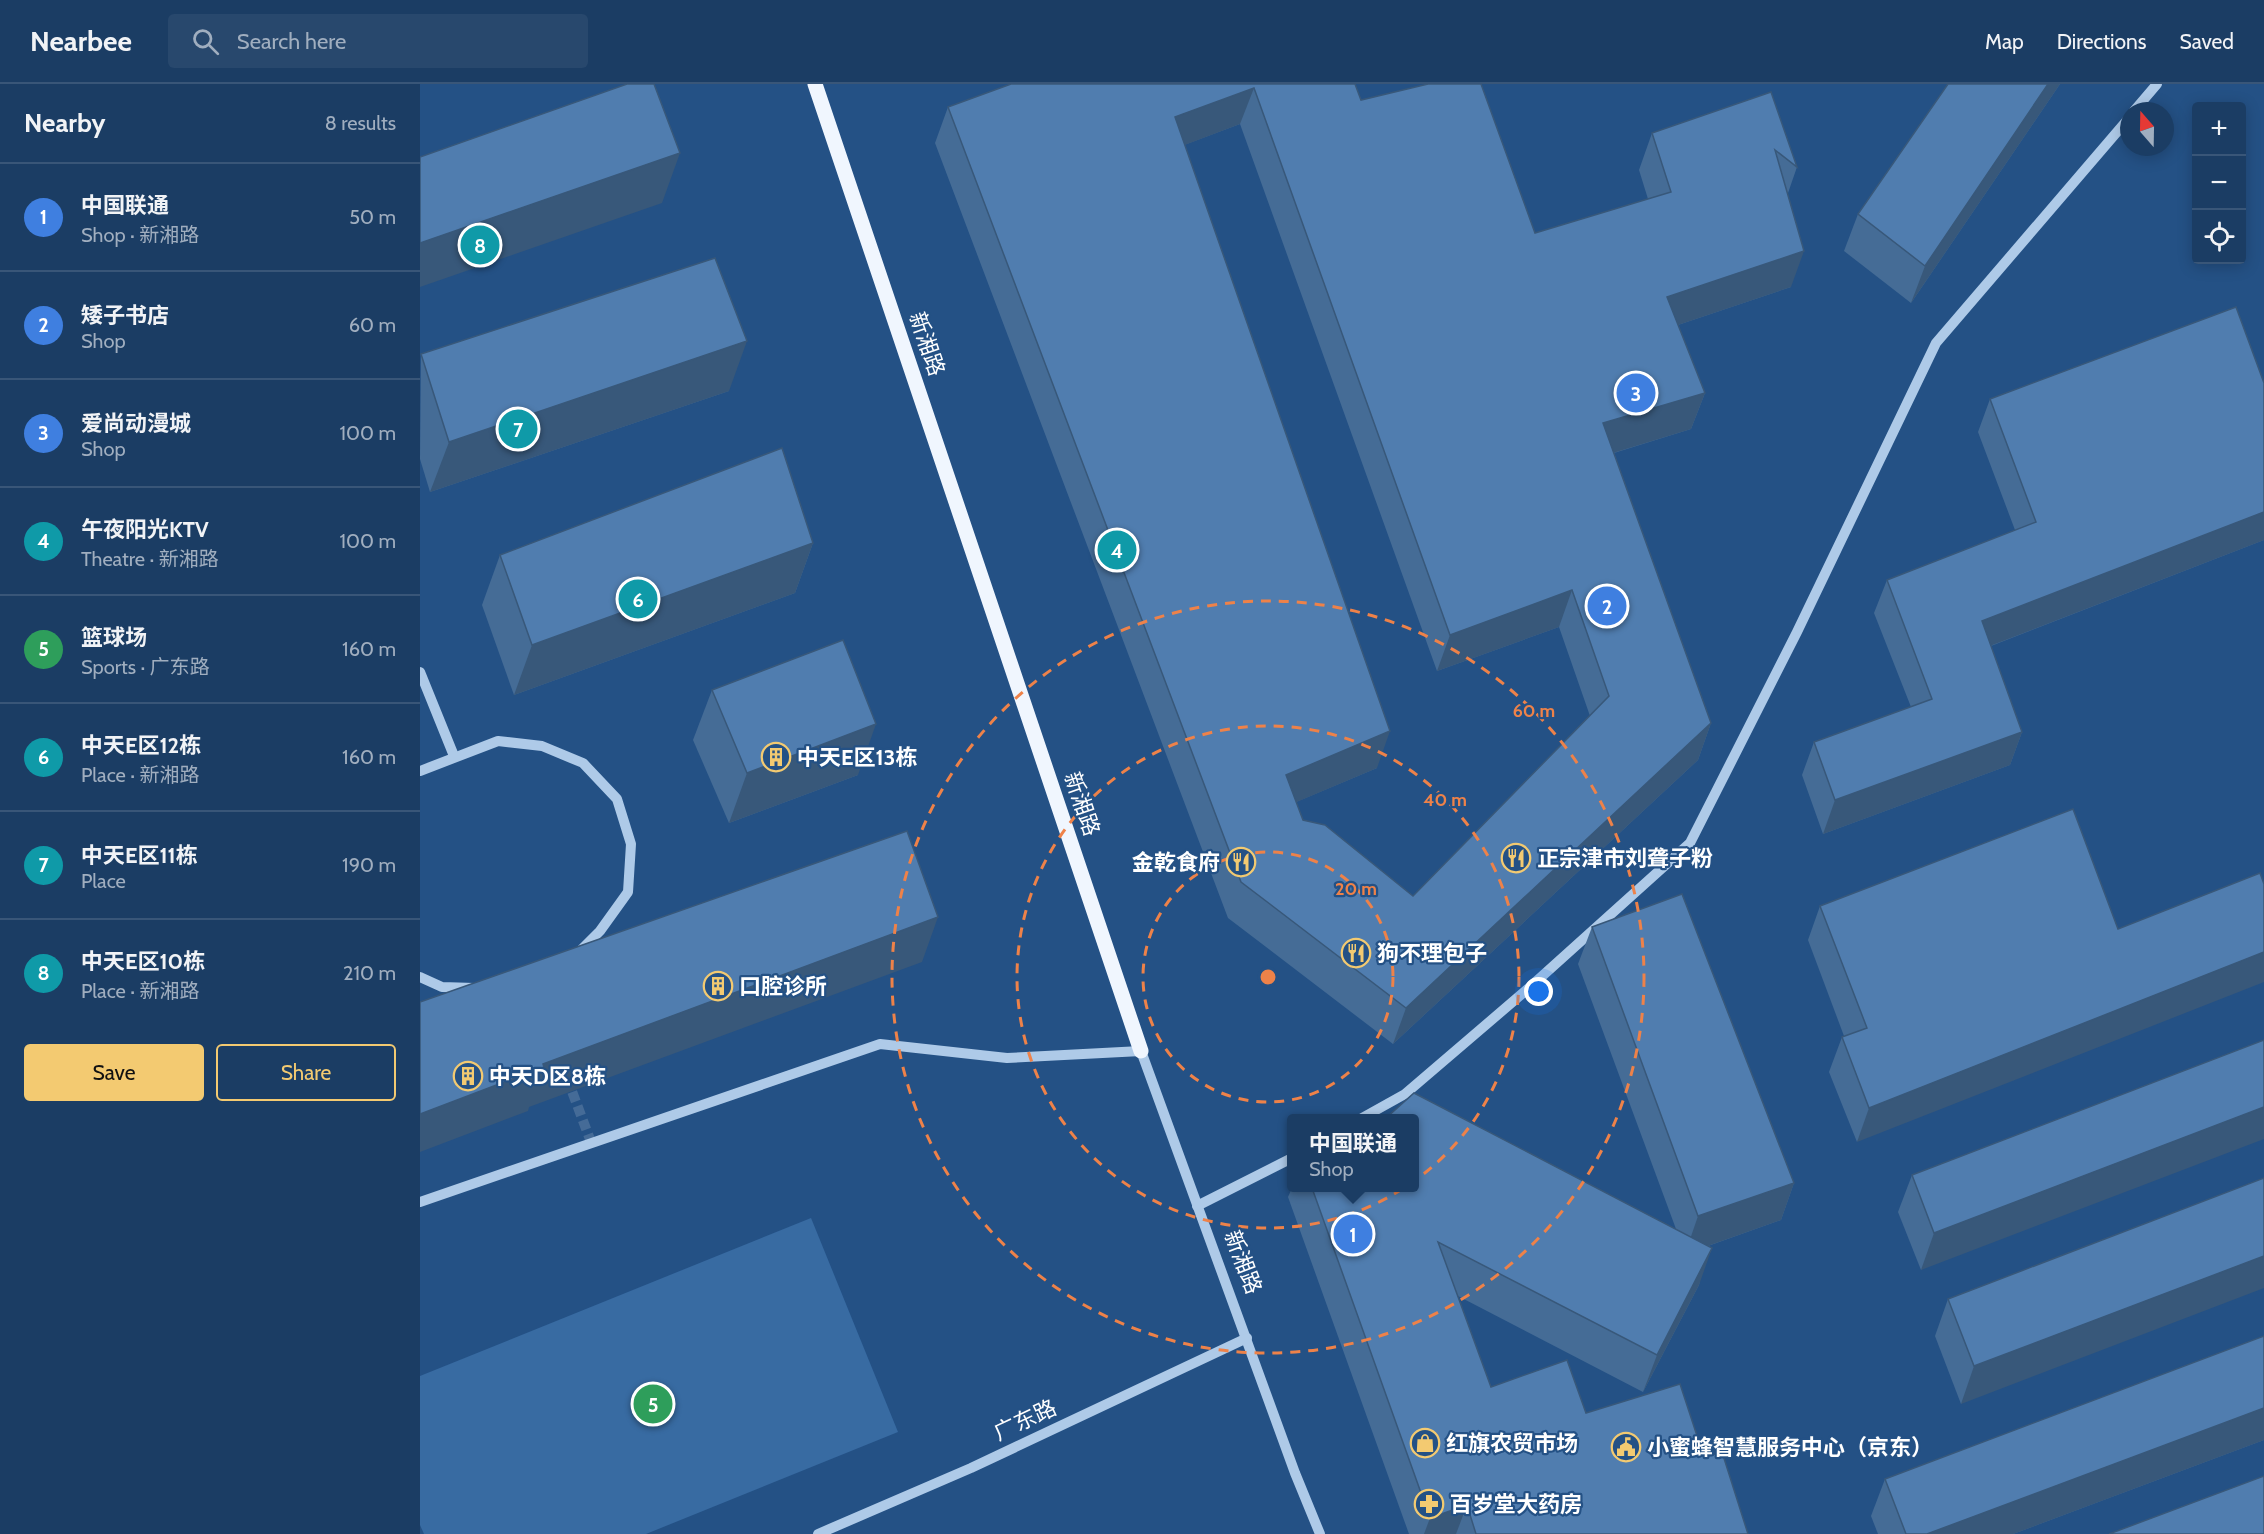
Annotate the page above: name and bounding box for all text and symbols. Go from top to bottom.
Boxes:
search box [168,14,588,68]
text: Nearbee [30,24,132,58]
icon: search [189,25,222,58]
text: Search here [237,28,346,55]
text: Map [1985,29,2024,54]
text: Directions [2057,29,2146,54]
text: Saved [2179,29,2234,54]
north arrow [2120,102,2174,156]
map controls [2192,102,2246,264]
button: + [2192,102,2246,156]
text: Nearby [24,107,105,139]
text: 8 results [325,111,396,135]
button: − [2192,156,2246,210]
text: 中国联通 [81,192,169,219]
text: 1 [40,205,47,229]
text: 50 m [349,205,396,229]
button: locate [2192,210,2246,264]
pin: 8 [460,222,500,268]
text: Shop · 新湘路 [81,223,199,247]
text: 矮子书店 [81,302,169,329]
street label: 新湘路 [903,308,951,380]
text: 2 [38,313,49,337]
text: 60 m [349,313,396,337]
text: Shop [81,329,126,353]
pin: 3 [1616,370,1656,416]
pin: 7 [498,406,538,452]
text: 爱尚动漫城 [81,410,191,437]
text: 3 [38,421,49,445]
text: 100 m [340,421,396,445]
text: Shop [81,437,126,461]
text: 午夜阳光KTV [81,516,209,543]
pin: 4 [1098,528,1136,572]
text: 4 [37,529,50,553]
text: 100 m [340,529,396,553]
text: Theatre · 新湘路 [81,547,219,571]
pin: 6 [618,576,658,622]
pin: 2 [1588,584,1626,628]
text: 篮球场 [81,624,147,651]
text: 5 [38,637,49,661]
text: 160 m [342,637,396,661]
text: Sports · 广东路 [81,655,210,679]
text: 60 m [1513,700,1555,722]
text: 中天E区12栋 [81,732,201,759]
building icon: 中天E区13栋 [760,741,792,773]
place label: 中天E区13栋 [797,744,917,771]
text: 6 [38,745,49,769]
text: 160 m [342,745,396,769]
text: Place · 新湘路 [81,763,200,787]
street label: 新湘路 [1058,768,1106,840]
text: 40 m [1423,789,1467,811]
text: 中天E区11栋 [81,842,198,869]
restaurant icon: 正宗津市刘聋子粉 [1500,842,1532,874]
place label: 正宗津市刘聋子粉 [1537,845,1713,872]
restaurant icon: 金乾食府 [1225,846,1257,878]
place label: 金乾食府 [1132,849,1220,876]
text: 7 [38,853,49,877]
text: 190 m [342,853,396,877]
text: Place [81,869,126,893]
text: 20 m [1335,878,1377,900]
restaurant icon: 狗不理包子 [1340,937,1372,969]
place label: 狗不理包子 [1377,940,1487,967]
text: 中天E区10栋 [81,948,205,975]
text: 8 [37,961,50,985]
text: 210 m [343,961,396,985]
centre of rings [1258,967,1278,987]
building icon: 口腔诊所 [702,970,734,1002]
place label: 口腔诊所 [739,973,827,1000]
your location [1524,977,1553,1006]
text: Place · 新湘路 [81,979,200,1003]
button: Save [24,1044,204,1101]
button: Share [216,1044,396,1101]
building icon: 中天D区8栋 [452,1060,484,1092]
place label: 中天D区8栋 [489,1063,606,1090]
popup [1287,1114,1419,1192]
text: 中国联通 [1309,1130,1397,1157]
text: Shop [1309,1157,1354,1181]
pin: 1 [1334,1212,1372,1256]
street label: 新湘路 [1219,1226,1267,1298]
pin: 5 [634,1382,672,1426]
street label: 广东路 [989,1394,1061,1446]
shop icon: 红旗农贸市场 [1409,1427,1441,1459]
place label: 红旗农贸市场 [1446,1430,1578,1457]
public building icon: 小蜜蜂智慧服务中心（京东） [1610,1431,1642,1463]
place label: 小蜜蜂智慧服务中心（京东） [1647,1434,1933,1461]
pharmacy icon: 百岁堂大药房 [1413,1488,1445,1520]
place label: 百岁堂大药房 [1450,1491,1582,1518]

